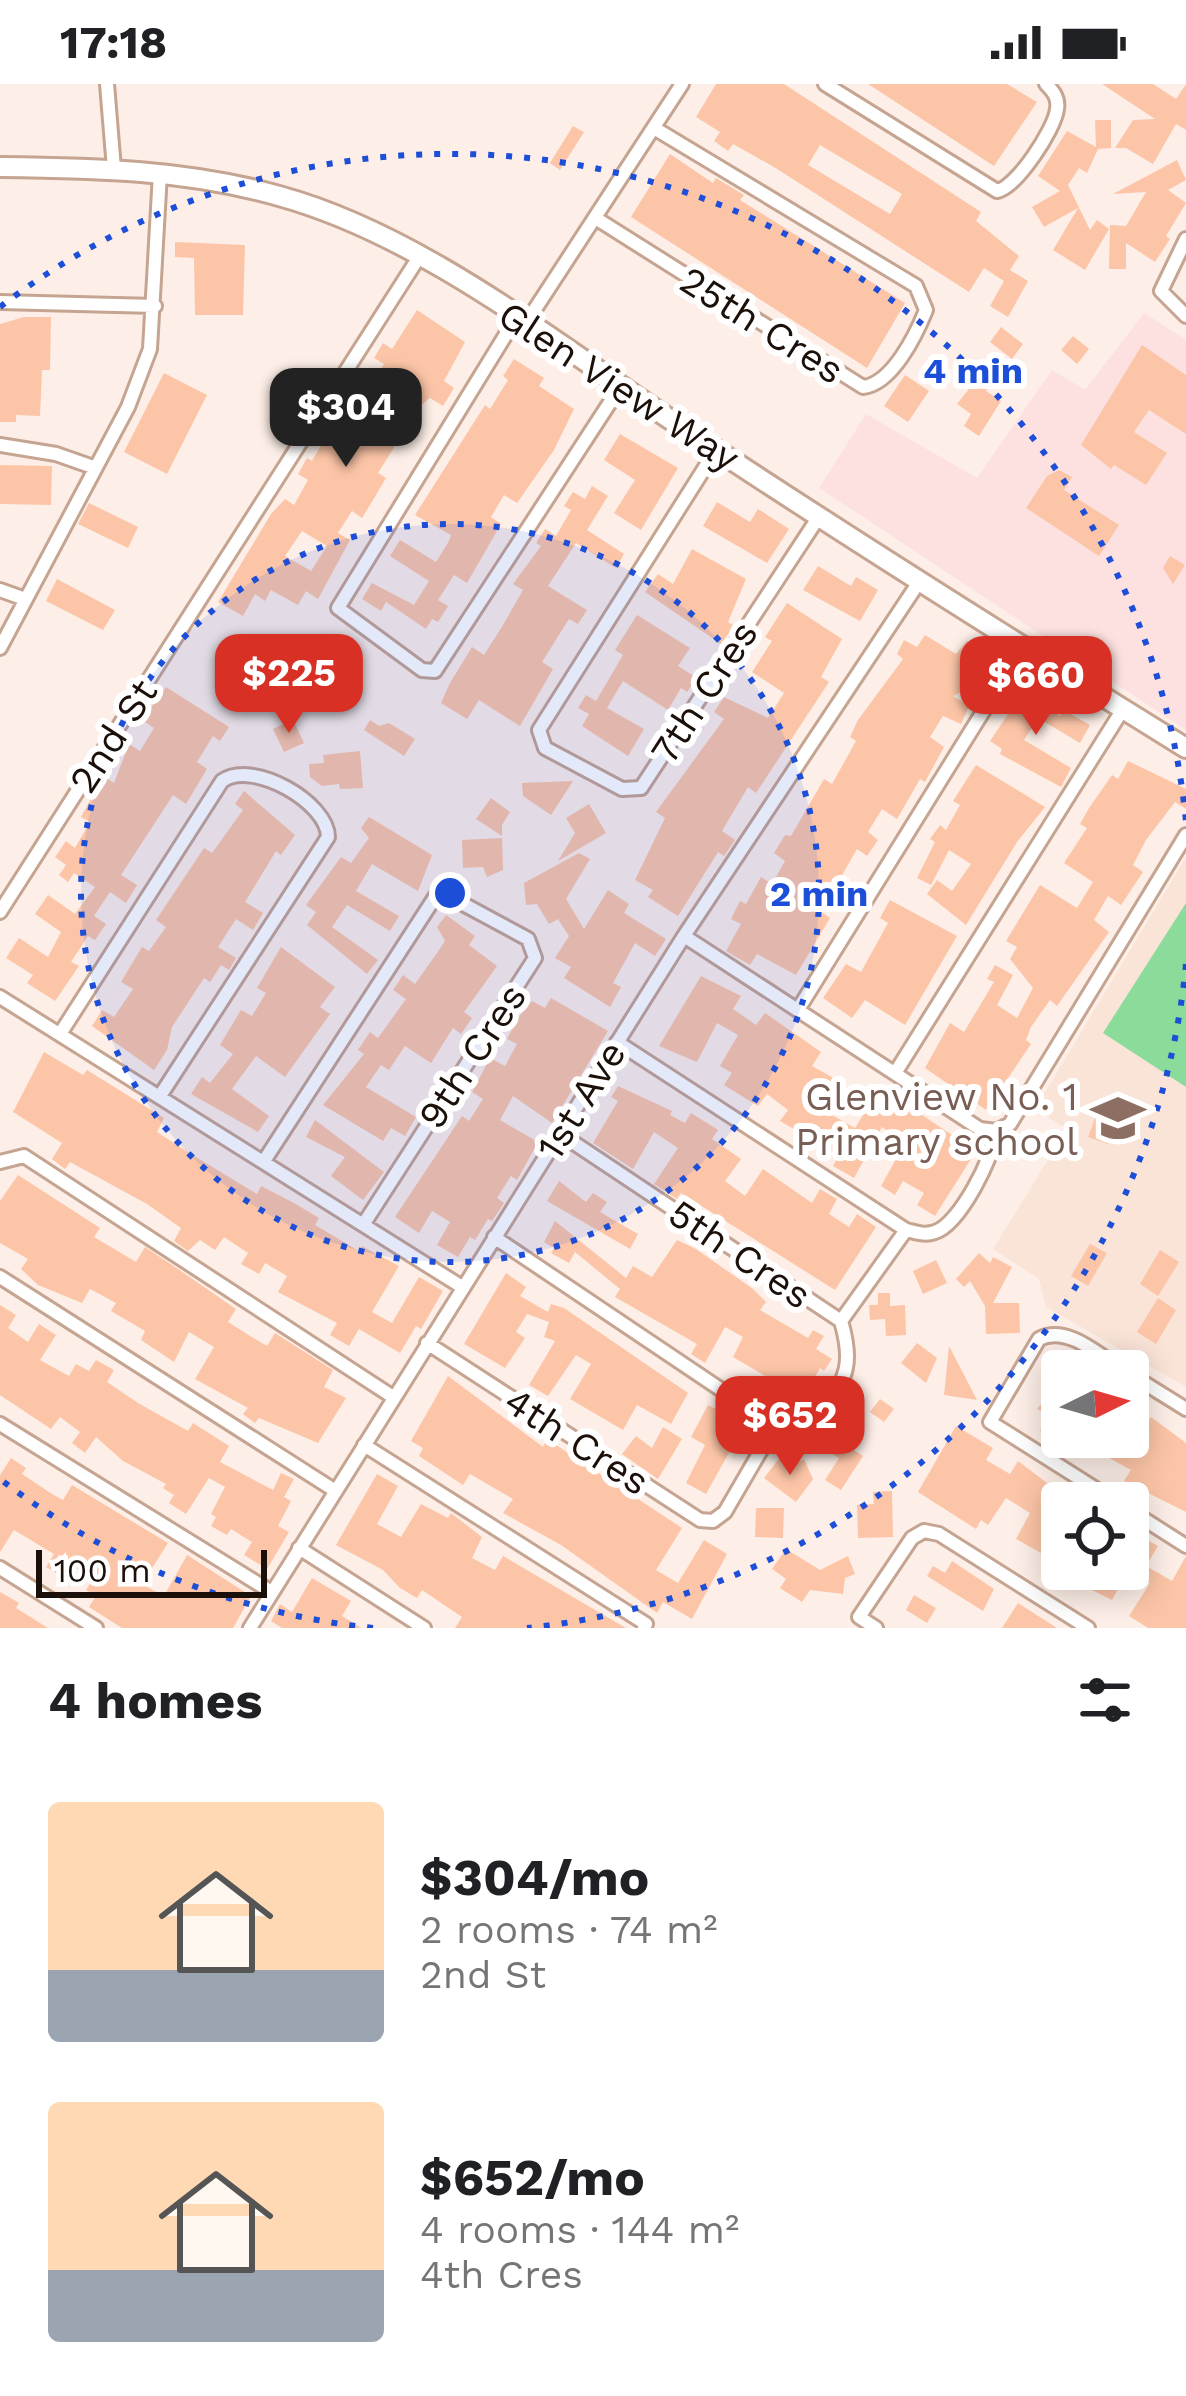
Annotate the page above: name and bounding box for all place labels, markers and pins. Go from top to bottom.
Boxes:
pin: $304 [275,368,417,470]
pin: $225 [218,634,360,736]
pin: $660 [965,636,1107,738]
centre of rings [429,872,471,914]
place label: Glenview No. 1 Primary school [795,1074,1078,1164]
school or university icon: Glenview No. 1 Primary school [1089,1089,1147,1147]
pin: $652 [719,1376,861,1478]

